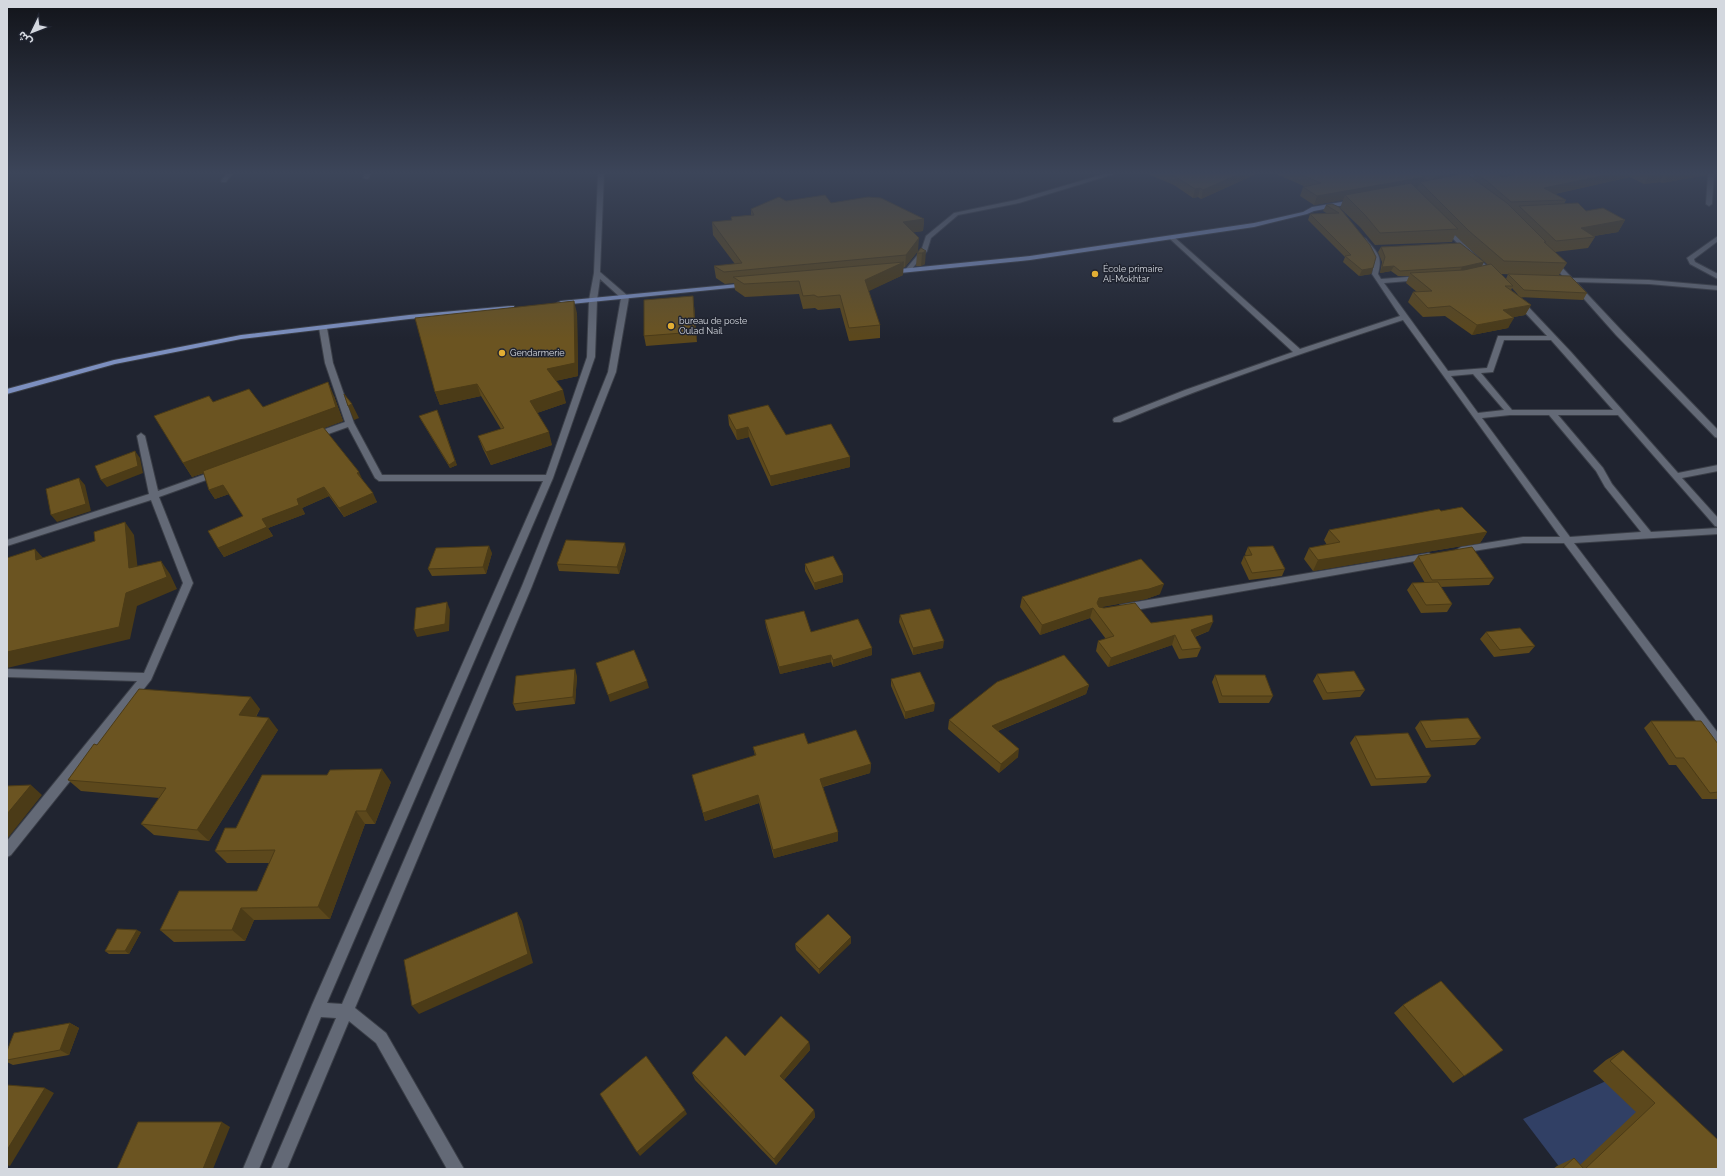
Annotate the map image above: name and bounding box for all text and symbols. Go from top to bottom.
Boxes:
north arrow [12,12,52,52]
text: ش [15,29,35,48]
place label: École primaire Al-Mokhtar [1103,263,1163,284]
marker: École primaire Al-Mokhtar [1090,269,1100,279]
place label: bureau de poste Oulad Nail [679,316,748,336]
marker: bureau de poste Oulad Nail [666,321,676,331]
marker: Gendarmerie [497,348,507,358]
place label: Gendarmerie [510,348,565,358]

